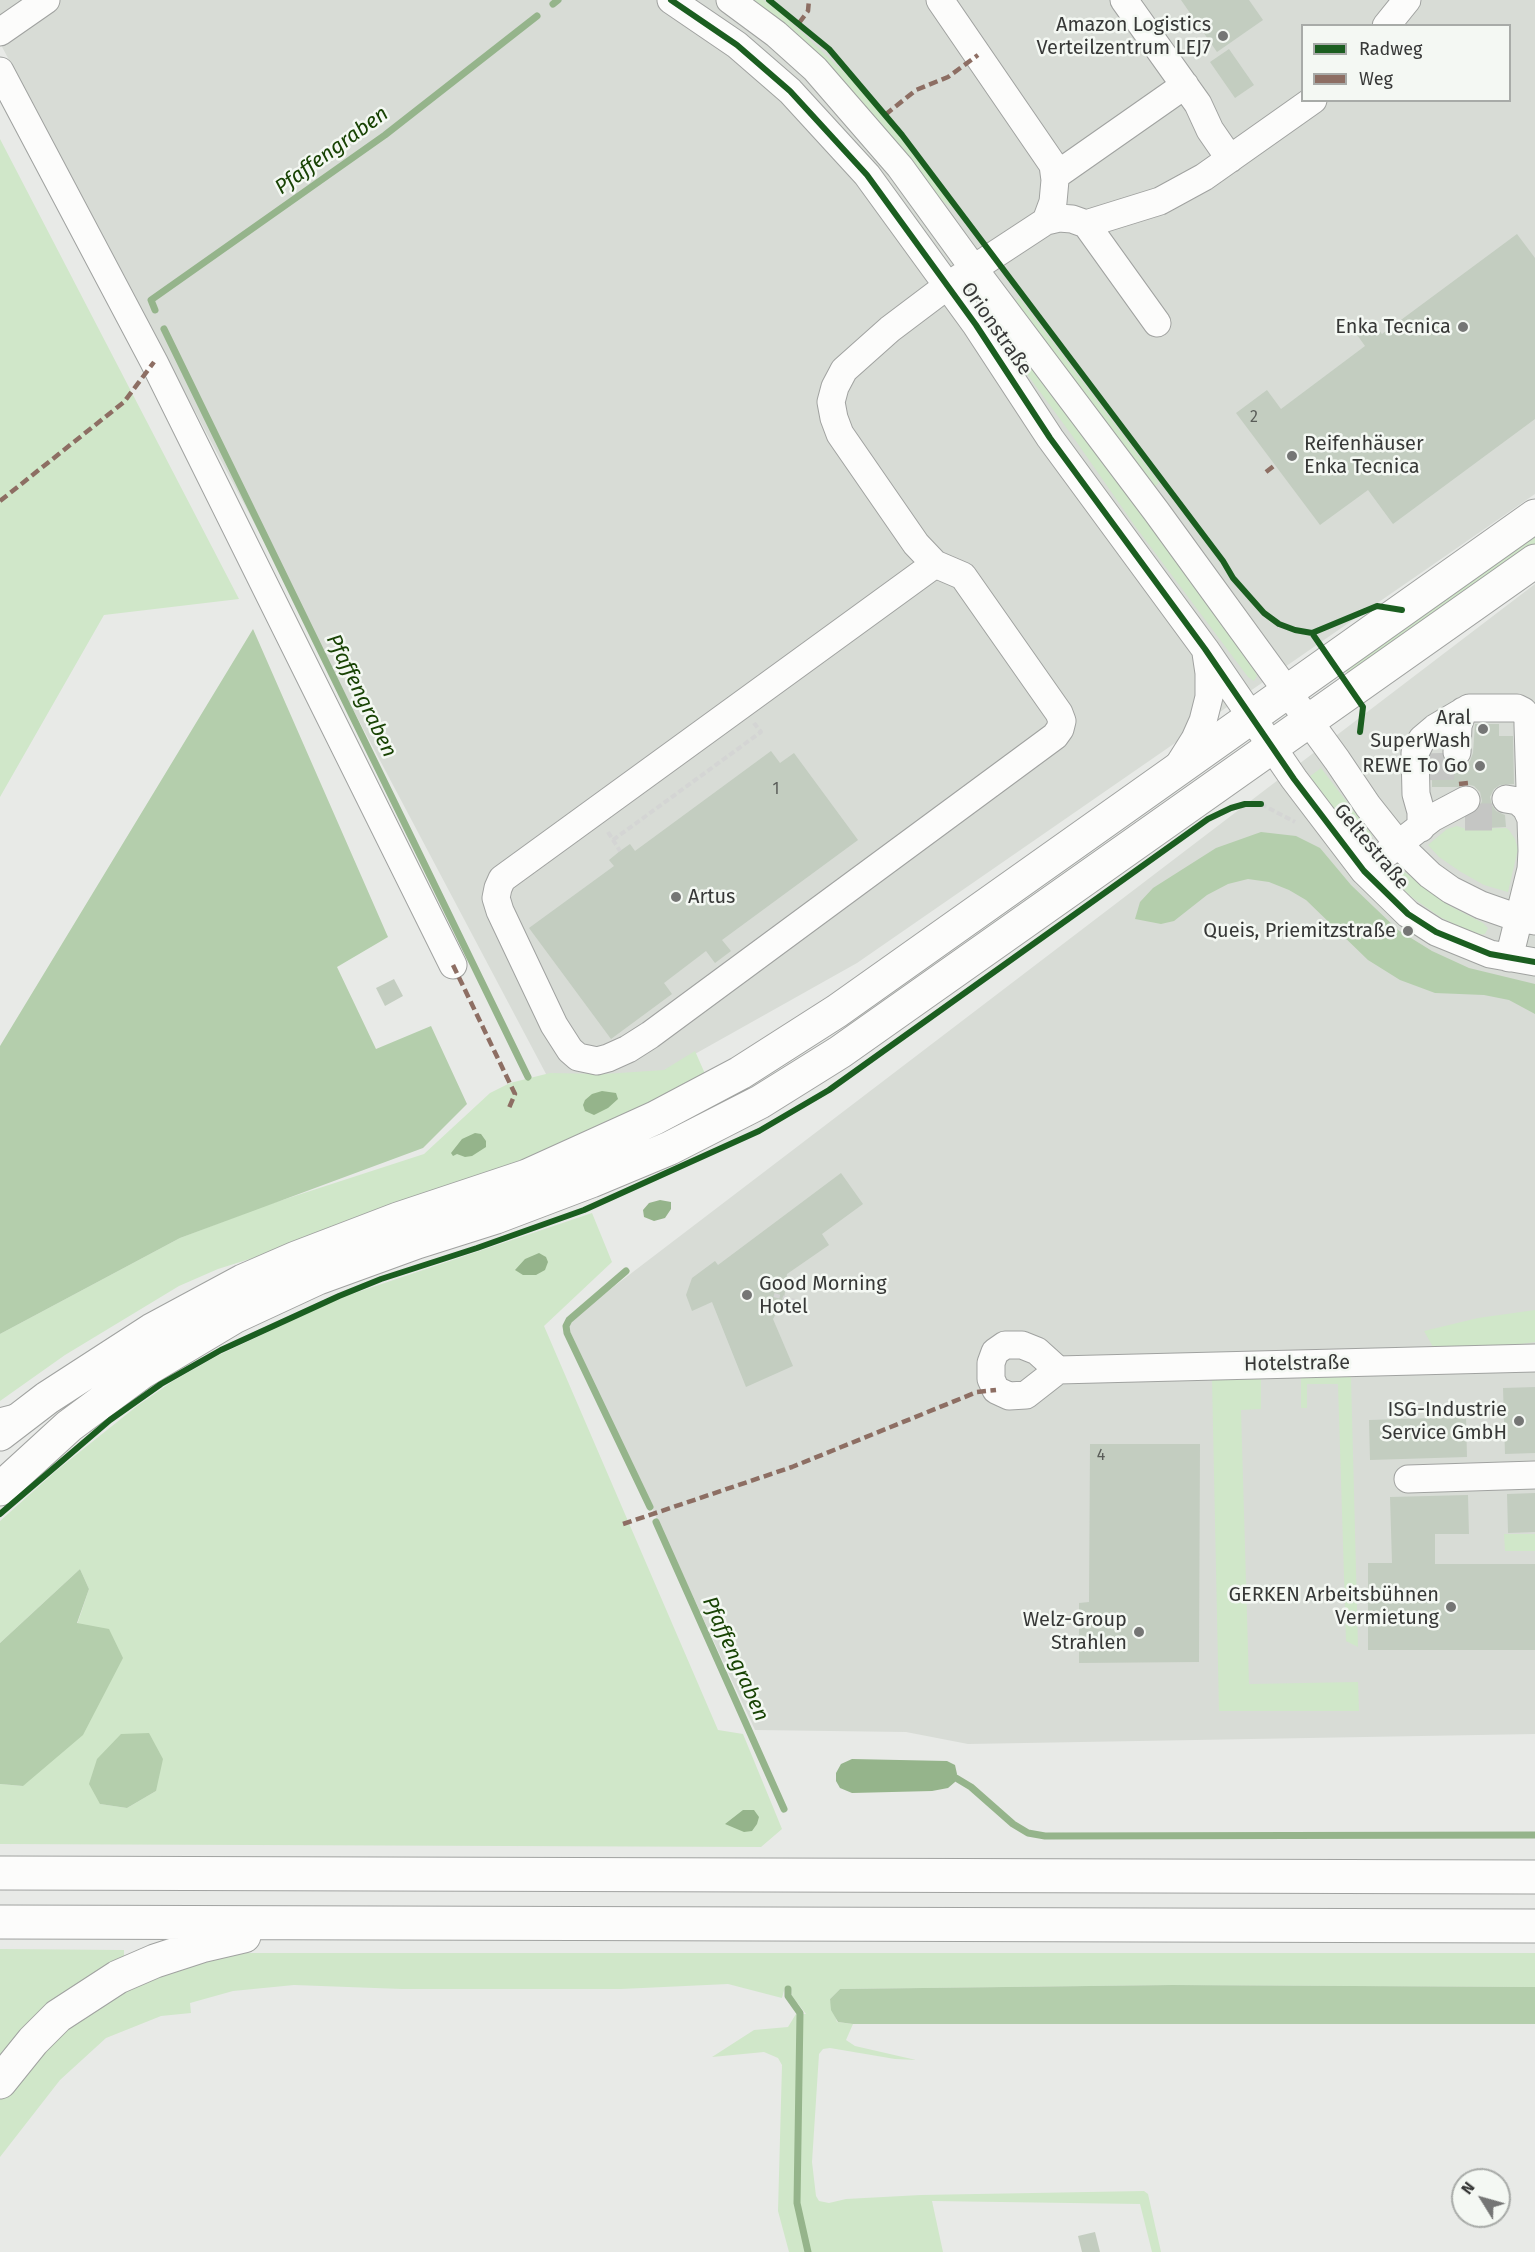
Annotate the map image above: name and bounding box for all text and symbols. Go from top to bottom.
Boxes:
place label: Amazon Logistics Verteilzentrum LEJ7 [1036,13,1211,60]
legend [1301,24,1511,102]
marker: Amazon Logistics Verteilzentrum LEJ7 [1216,29,1230,43]
text: Radweg [1359,38,1422,60]
text: Weg [1359,68,1393,90]
water label: Pfaffengraben [270,101,394,201]
street label: Orionstraße [955,278,1037,380]
place label: Enka Tecnica [1335,315,1451,339]
marker: Enka Tecnica [1456,320,1470,334]
house number: 2 [1250,408,1258,428]
place label: Reifenhäuser Enka Tecnica [1304,432,1424,479]
marker: Reifenhäuser Enka Tecnica [1285,449,1299,463]
water label: Pfaffengraben [320,630,402,762]
place label: Aral SuperWash [1370,706,1471,753]
marker: Aral SuperWash [1476,722,1490,736]
place label: REWE To Go [1362,754,1468,778]
marker: REWE To Go [1473,759,1487,773]
house number: 1 [773,780,779,800]
street label: Geltestraße [1328,799,1414,895]
place label: Artus [688,885,735,909]
marker: Artus [669,890,683,904]
place label: Queis, Priemitzstraße [1203,919,1396,943]
marker: Queis, Priemitzstraße [1401,924,1415,938]
place label: Good Morning Hotel [759,1272,887,1319]
marker: Good Morning Hotel [740,1288,754,1302]
street label: Hotelstraße [1244,1351,1350,1377]
place label: ISG-Industrie Service GmbH [1381,1398,1507,1445]
marker: ISG-Industrie Service GmbH [1512,1414,1526,1428]
house number: 4 [1097,1446,1105,1466]
place label: GERKEN Arbeitsbühnen Vermietung [1228,1583,1439,1630]
water label: Pfaffengraben [696,1593,774,1725]
marker: GERKEN Arbeitsbühnen Vermietung [1444,1600,1458,1614]
place label: Welz-Group Strahlen [1023,1608,1127,1655]
marker: Welz-Group Strahlen [1132,1625,1146,1639]
north arrow [1451,2168,1511,2228]
text: N [1457,2178,1479,2198]

